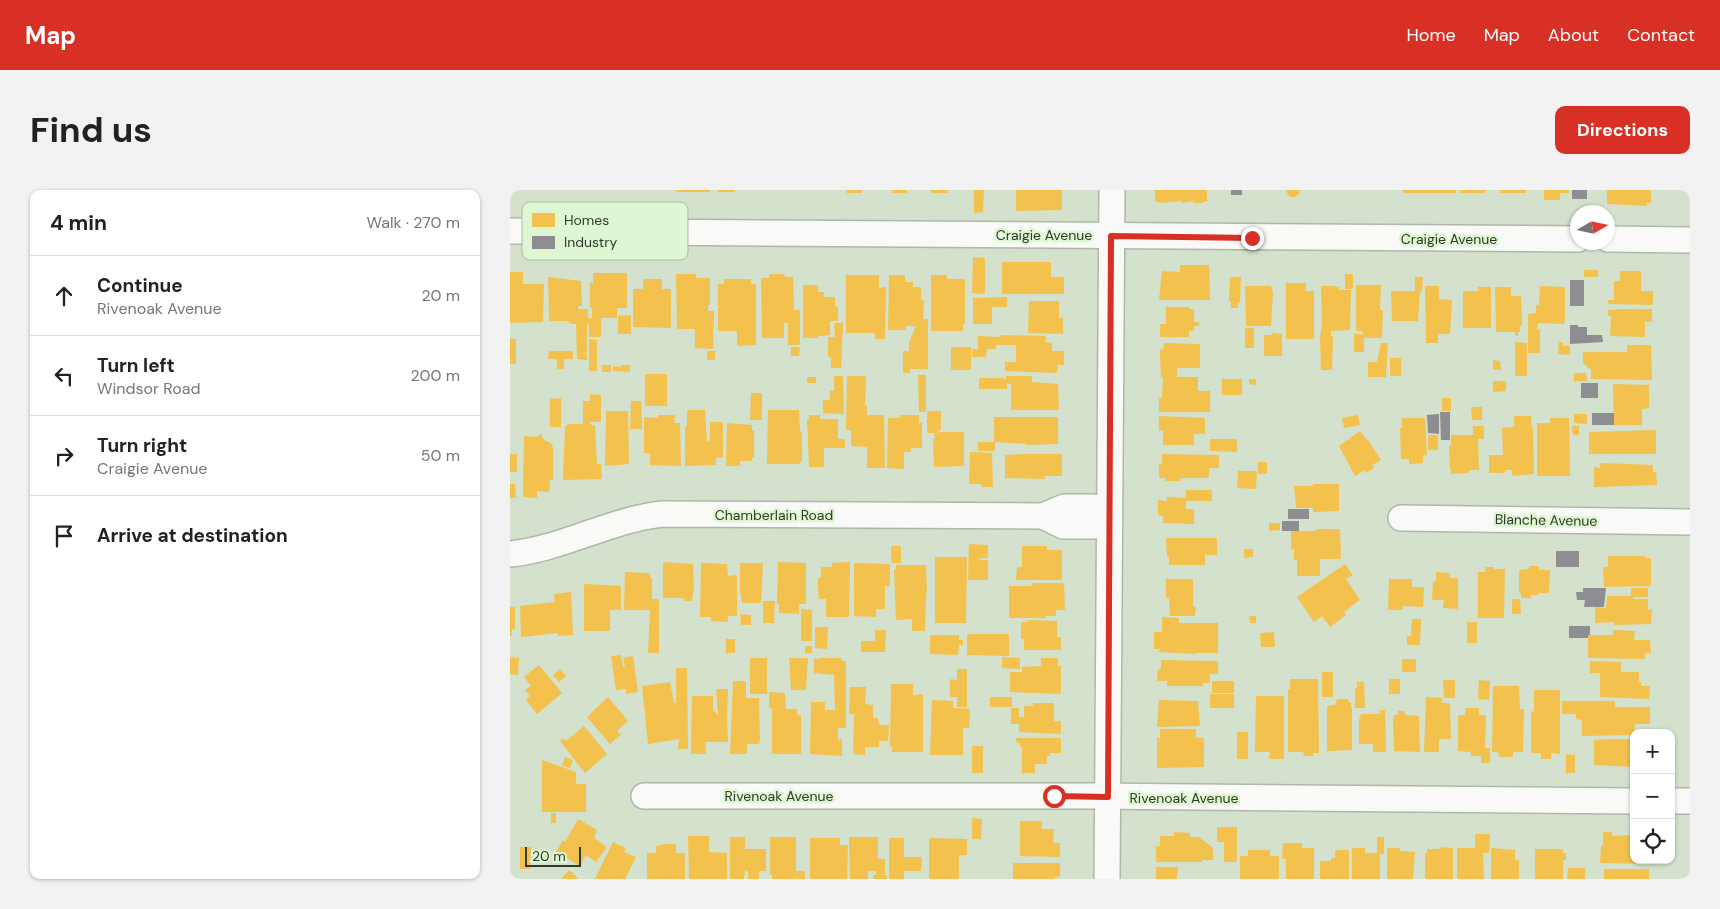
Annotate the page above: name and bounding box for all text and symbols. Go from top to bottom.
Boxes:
text: Map [25,20,76,51]
text: Home [1406,23,1456,47]
text: Map [1484,23,1520,47]
text: About [1548,23,1599,47]
text: Contact [1627,23,1695,47]
button: Directions [1555,106,1690,154]
text: Find us [30,107,152,153]
legend [522,202,688,260]
north arrow [1570,205,1615,250]
text: 4 min [50,209,107,237]
text: Homes [564,211,609,229]
text: Walk · 270 m [367,212,460,233]
street label: Craigie Avenue [996,226,1092,244]
route end [1241,227,1264,250]
street label: Craigie Avenue [1401,230,1497,248]
text: Industry [564,233,617,251]
text: Continue [97,273,183,298]
icon: ahead [50,282,78,310]
text: 20 m [421,285,460,306]
text: Rivenoak Avenue [97,298,222,319]
text: Turn left [97,353,175,378]
icon: left [50,362,78,390]
text: 200 m [411,365,460,386]
text: Windsor Road [97,378,201,399]
text: Turn right [97,433,187,458]
icon: right [50,442,78,470]
text: 50 m [421,445,460,466]
text: Craigie Avenue [97,458,207,479]
street label: Chamberlain Road [715,506,833,524]
street label: Blanche Avenue [1495,510,1597,530]
icon: arrive [50,522,78,550]
text: Arrive at destination [97,523,288,548]
map controls [1630,729,1675,864]
button: + [1630,729,1675,774]
button: − [1630,774,1675,819]
route start [1043,785,1066,808]
street label: Rivenoak Avenue [725,787,834,805]
street label: Rivenoak Avenue [1130,789,1239,807]
button: locate [1630,819,1675,864]
scale bar [525,844,581,867]
text: 20 m [532,847,566,865]

